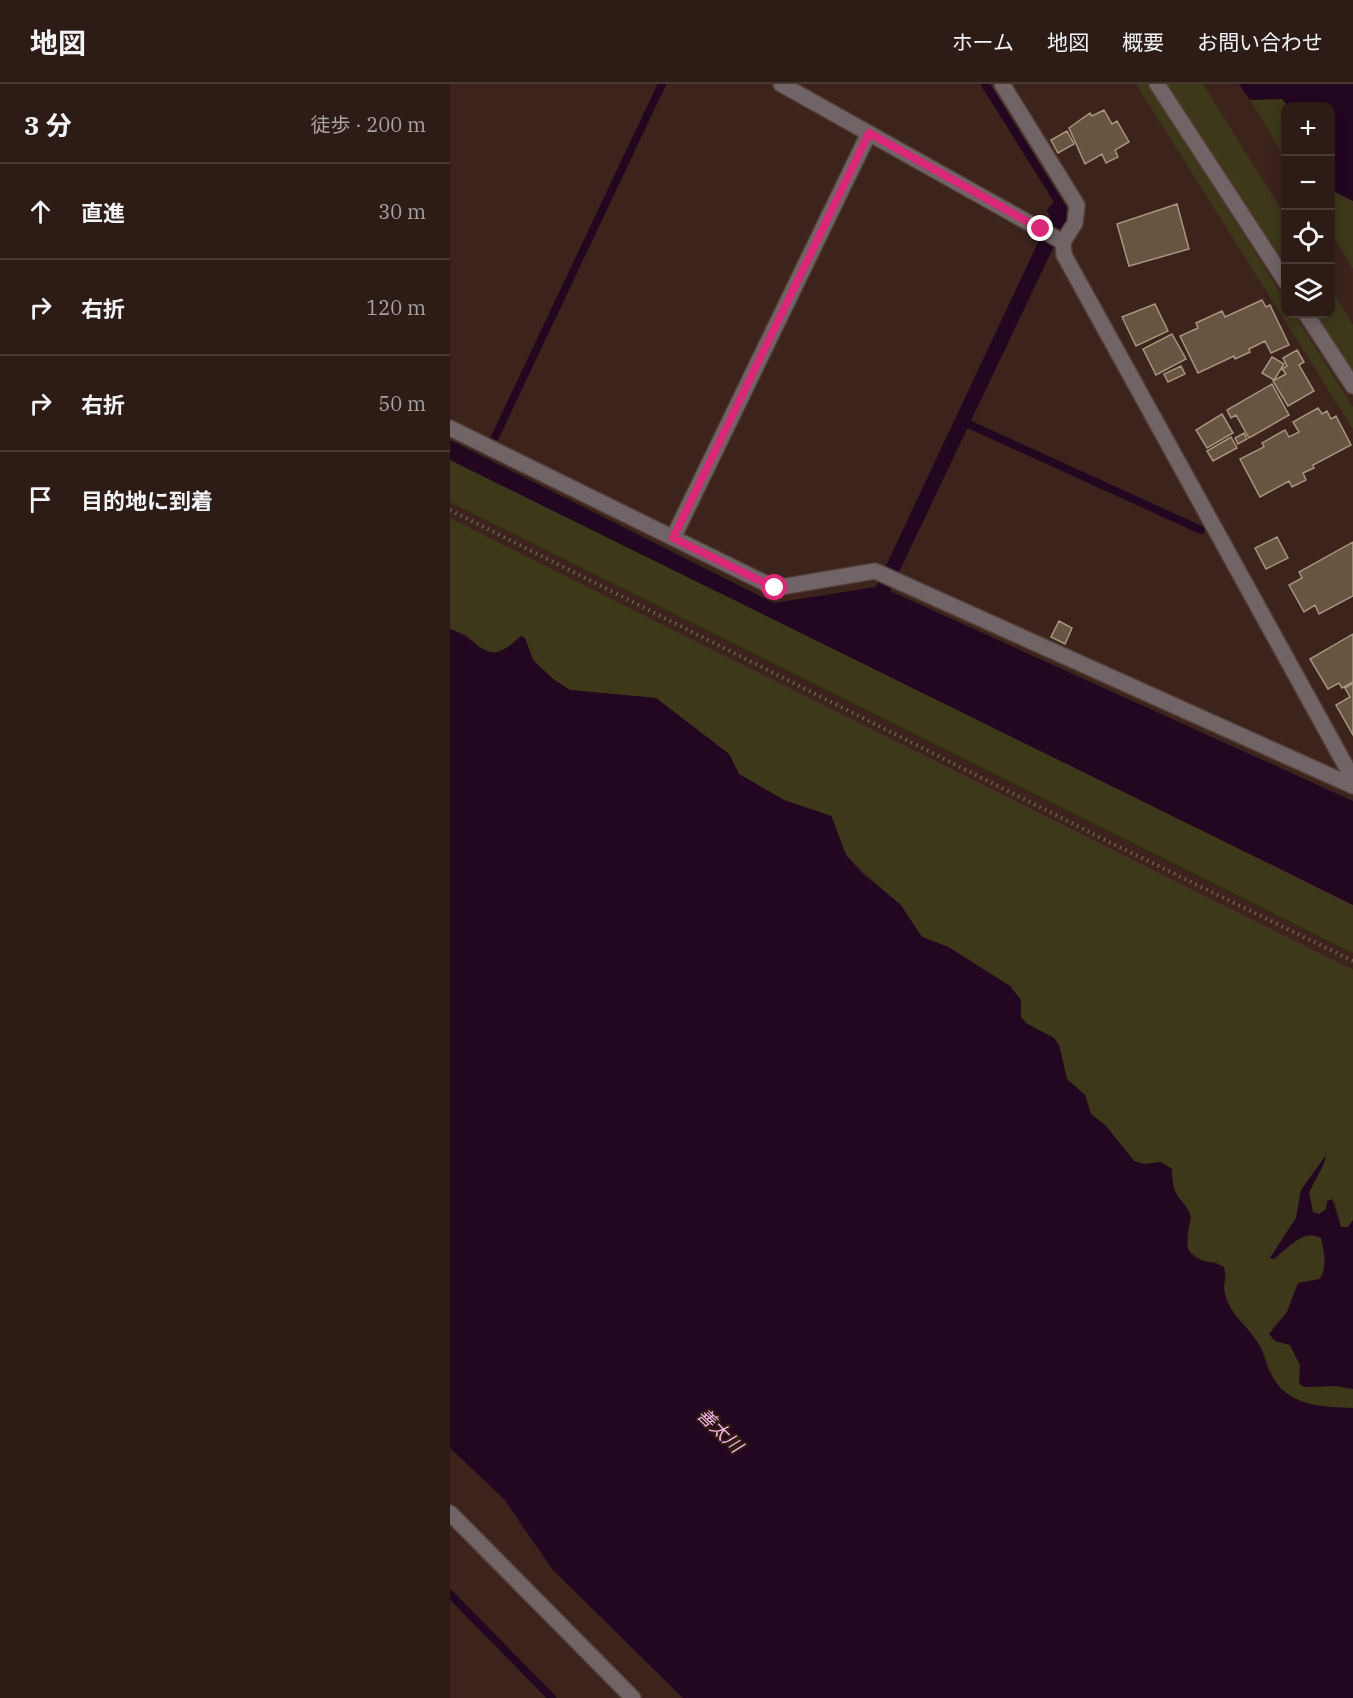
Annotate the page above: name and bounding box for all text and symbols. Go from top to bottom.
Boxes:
text: 地図 [30,24,86,61]
text: ホーム [952,28,1014,56]
text: 地図 [1047,28,1089,56]
text: 概要 [1122,28,1164,56]
text: お問い合わせ [1197,28,1323,56]
map controls [1281,102,1335,318]
button: + [1281,102,1335,156]
text: 3 分 [24,108,72,142]
text: 徒歩 · 200 m [311,111,426,138]
button: − [1281,156,1335,210]
icon: ahead [24,195,57,228]
text: 直進 [81,198,125,227]
text: 30 m [378,198,426,225]
button: locate [1281,210,1335,264]
route end [1027,215,1053,241]
button: layers [1281,264,1335,318]
icon: right [24,291,57,324]
text: 右折 [81,294,125,323]
text: 120 m [366,294,426,321]
icon: right [24,387,57,420]
text: 右折 [81,390,125,419]
text: 50 m [378,390,426,417]
icon: arrive [24,483,57,516]
text: 目的地に到着 [81,486,213,515]
route start [761,574,787,600]
water label: 善太川 [693,1403,749,1458]

